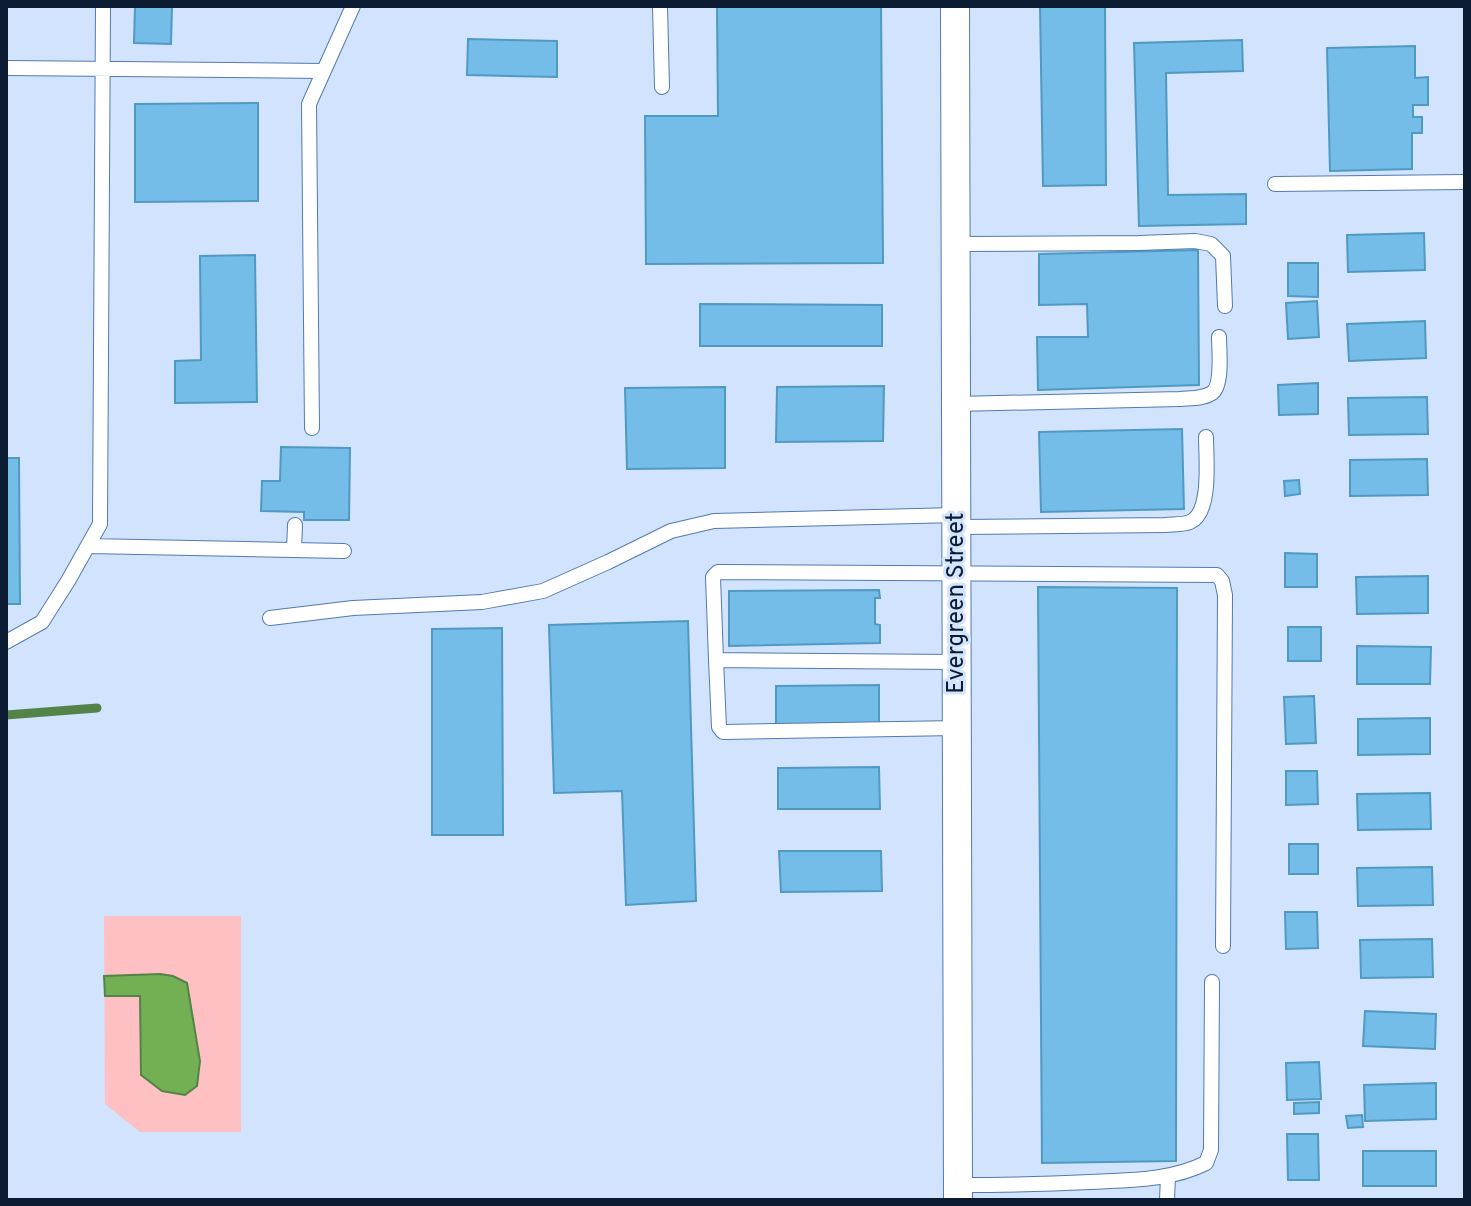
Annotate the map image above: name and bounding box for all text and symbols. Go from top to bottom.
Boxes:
street label: Evergreen Street [942,512,972,694]

